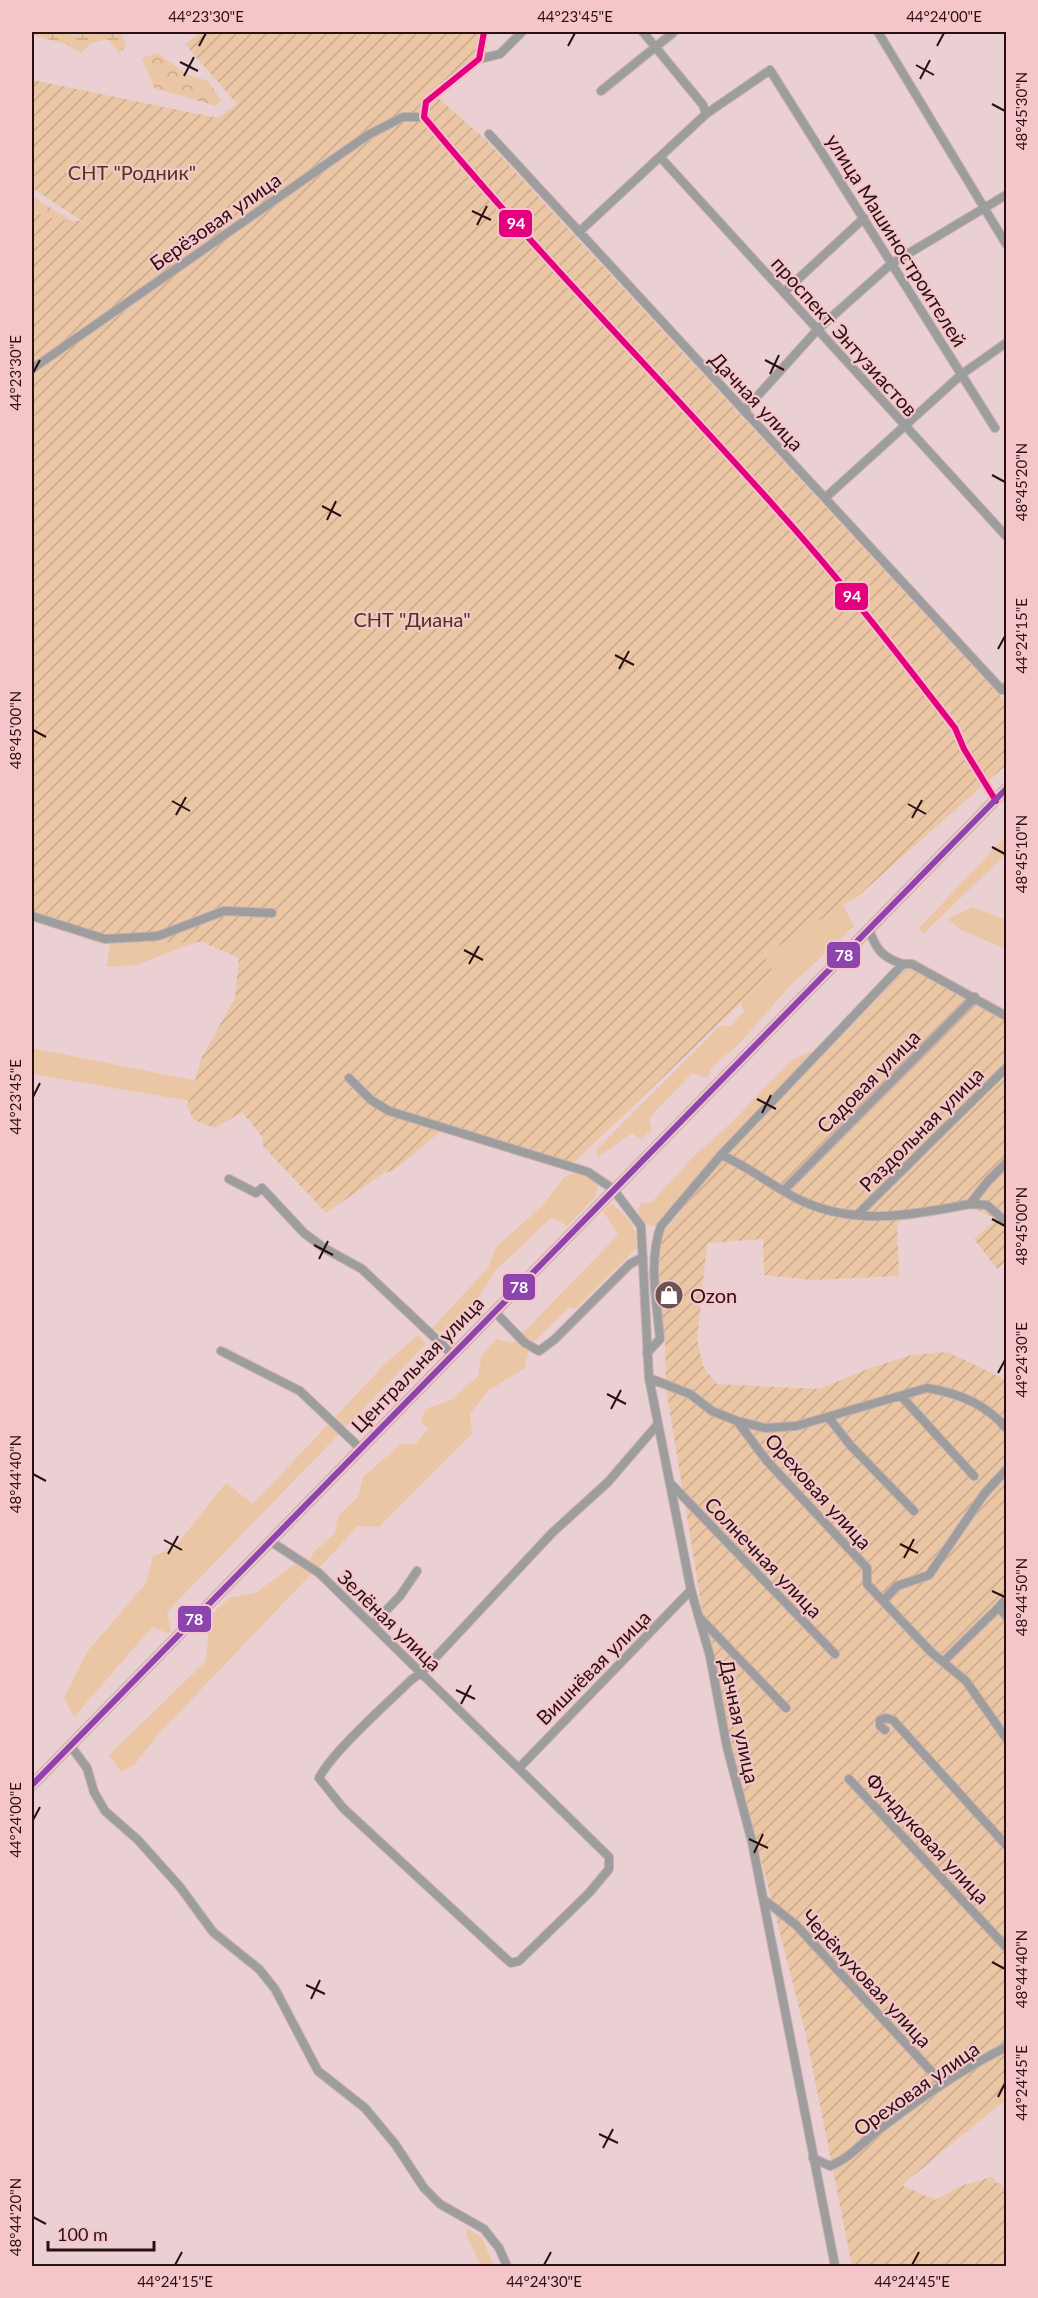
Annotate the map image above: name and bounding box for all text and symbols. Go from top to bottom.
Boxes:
text: 44°23'30"E [168,7,244,25]
text: 44°23'45"E [537,7,613,25]
text: 44°24'00"E [906,7,982,25]
text: 48°45'30"N [1012,72,1030,150]
street label: улица Машиностроителей [822,129,972,351]
park label: СНТ "Родник" [68,160,196,184]
street label: Берёзовая улица [145,167,285,275]
line badge: 94 [498,209,533,238]
text: 94 [507,213,525,232]
street label: проспект Энтузиастов [767,251,923,421]
text: 44°23'30"E [6,335,24,411]
street label: Дачная улица [705,346,809,456]
text: 48°45'20"N [1012,443,1030,521]
line badge: 94 [834,582,869,611]
text: 94 [843,586,861,605]
text: 44°24'15"E [1012,598,1030,674]
park label: СНТ "Диана" [353,607,471,631]
text: 48°45'00"N [6,691,24,769]
text: 48°45'10"N [1012,815,1030,893]
line badge: 78 [826,941,861,969]
text: 78 [835,945,853,964]
street label: Садовая улица [811,1024,925,1138]
text: 44°23'45"E [6,1059,24,1135]
street label: Раздольная улица [854,1062,988,1196]
text: 48°45'00"N [1012,1187,1030,1265]
line badge: 78 [502,1273,536,1301]
text: 78 [510,1277,528,1296]
shop icon: Ozon [653,1279,685,1311]
place label: Ozon [690,1283,737,1307]
street label: Центральная улица [346,1291,488,1437]
text: 44°24'30"E [1012,1322,1030,1398]
street label: Ореховая улица [761,1428,877,1554]
text: 48°44'40"N [6,1435,24,1513]
street label: Солнечная улица [700,1492,828,1622]
text: 48°44'50"N [1012,1558,1030,1636]
street label: Зелёная улица [333,1564,447,1676]
line badge: 78 [177,1605,212,1633]
street label: Вишнёвая улица [531,1605,655,1729]
text: 78 [185,1609,203,1628]
street label: Дачная улица [715,1657,765,1785]
street label: Фундуковая улица [861,1768,995,1908]
text: 44°24'00"E [6,1782,24,1858]
street label: Черёмуховая улица [797,1904,937,2052]
text: 48°44'40"N [1012,1930,1030,2008]
street label: Ореховая улица [849,2036,983,2140]
text: 44°24'45"E [1012,2045,1030,2121]
text: 48°44'20"N [6,2178,24,2256]
scale bar [48,2214,154,2252]
text: 100 m [57,2223,108,2245]
text: 44°24'15"E [137,2272,213,2290]
text: 44°24'30"E [506,2272,582,2290]
text: 44°24'45"E [874,2272,950,2290]

